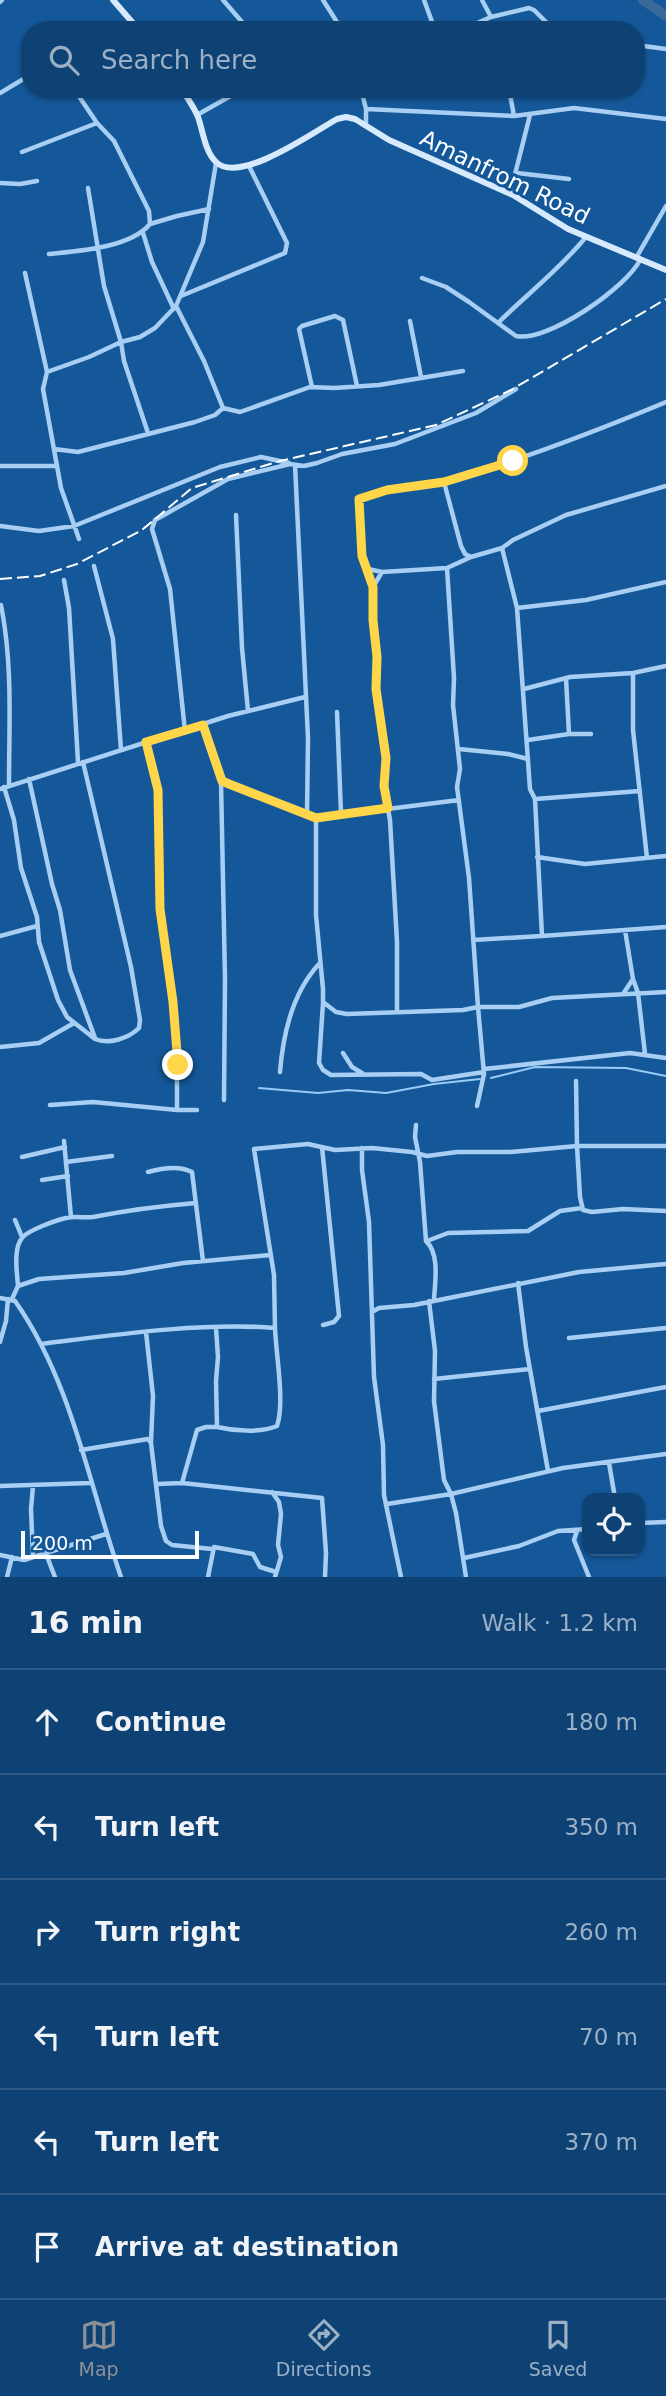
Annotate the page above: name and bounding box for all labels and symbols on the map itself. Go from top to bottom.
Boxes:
street label: Amanfrom Road [416,125,594,229]
route start [497,445,528,476]
route end [162,1049,193,1080]
scale bar [21,1528,200,1560]

